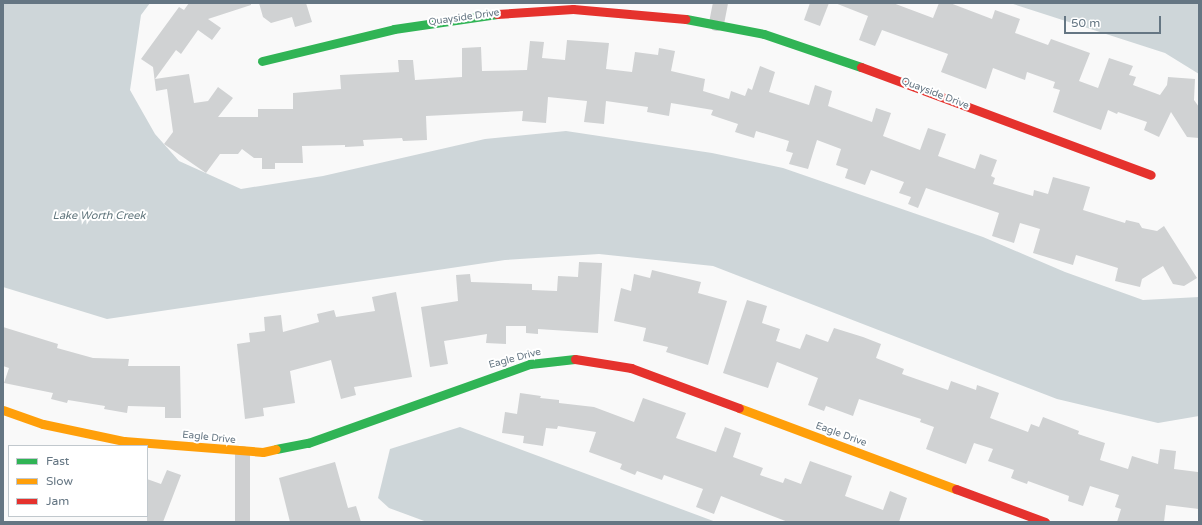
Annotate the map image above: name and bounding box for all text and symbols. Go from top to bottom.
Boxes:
street label: Quayside Drive [428,7,500,29]
scale bar [1066,8,1163,34]
text: 50 m [1071,16,1100,30]
street label: Quayside Drive [899,76,971,112]
water label: Lake Worth Creek [53,209,145,223]
street label: Eagle Drive [488,346,542,372]
street label: Eagle Drive [814,420,868,450]
street label: Eagle Drive [182,429,236,447]
legend [8,445,148,517]
text: Fast [46,454,69,468]
text: Slow [46,474,73,488]
text: Jam [46,494,69,508]

